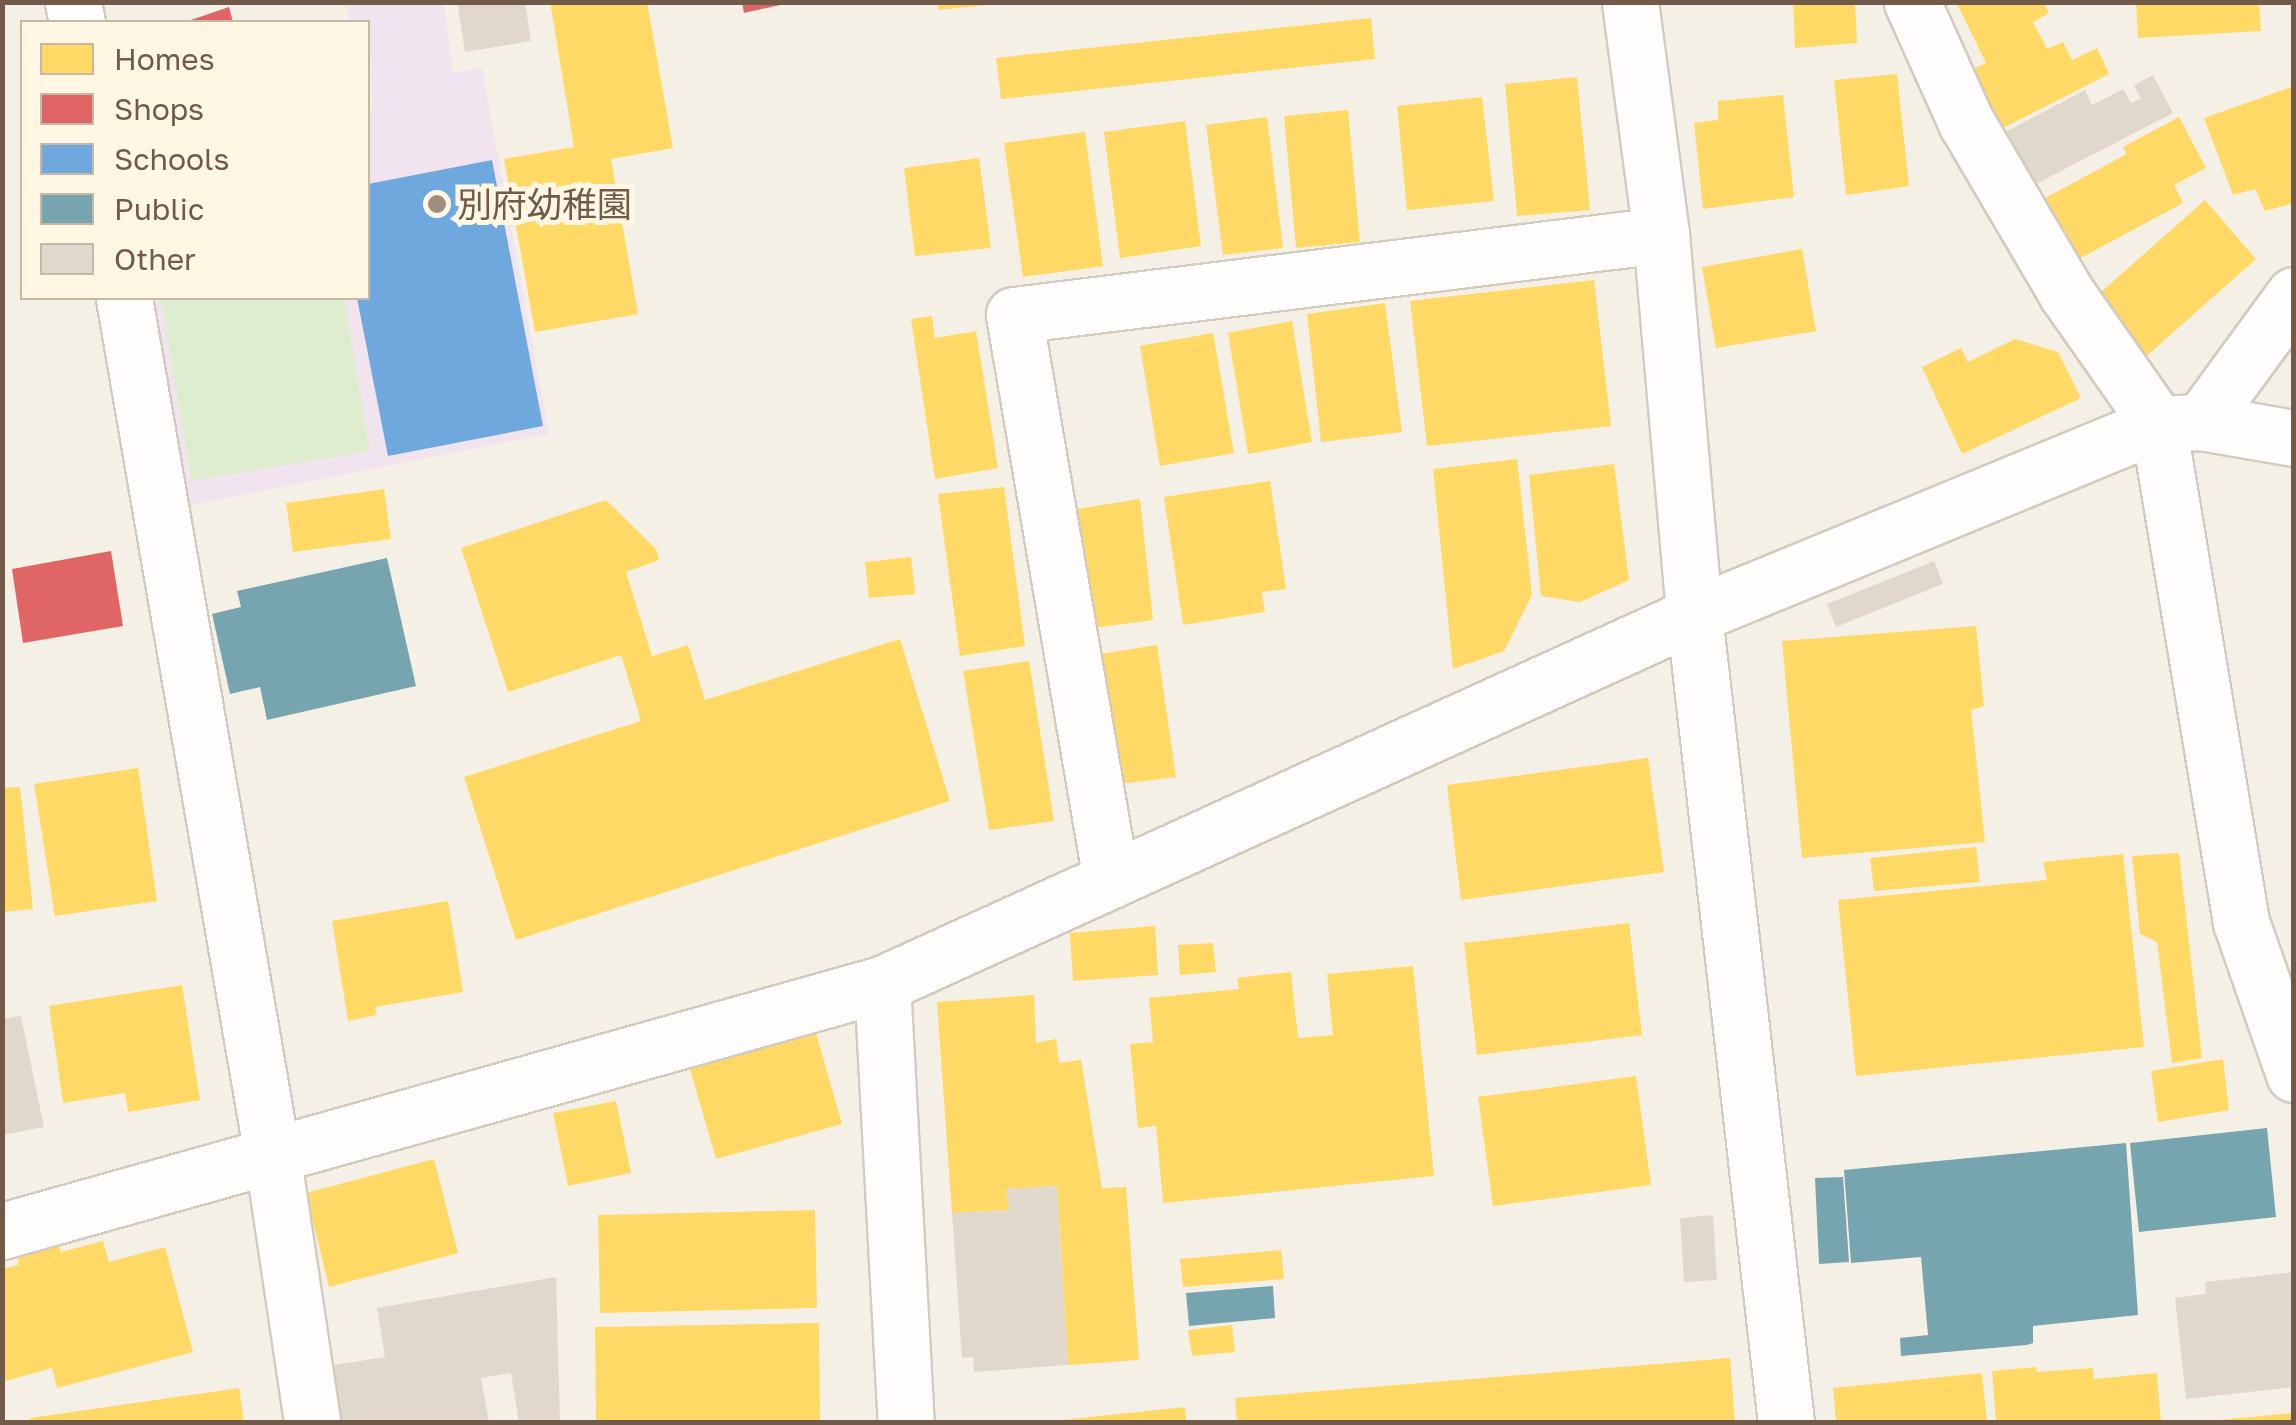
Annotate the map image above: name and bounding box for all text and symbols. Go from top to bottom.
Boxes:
legend [20,20,370,300]
text: Homes [114,41,215,77]
text: Shops [114,91,204,127]
text: Schools [114,141,230,177]
place label: 別府幼稚園 [457,183,632,225]
text: Public [114,191,204,227]
marker: 別府幼稚園 [426,193,448,215]
text: Other [114,241,196,277]

